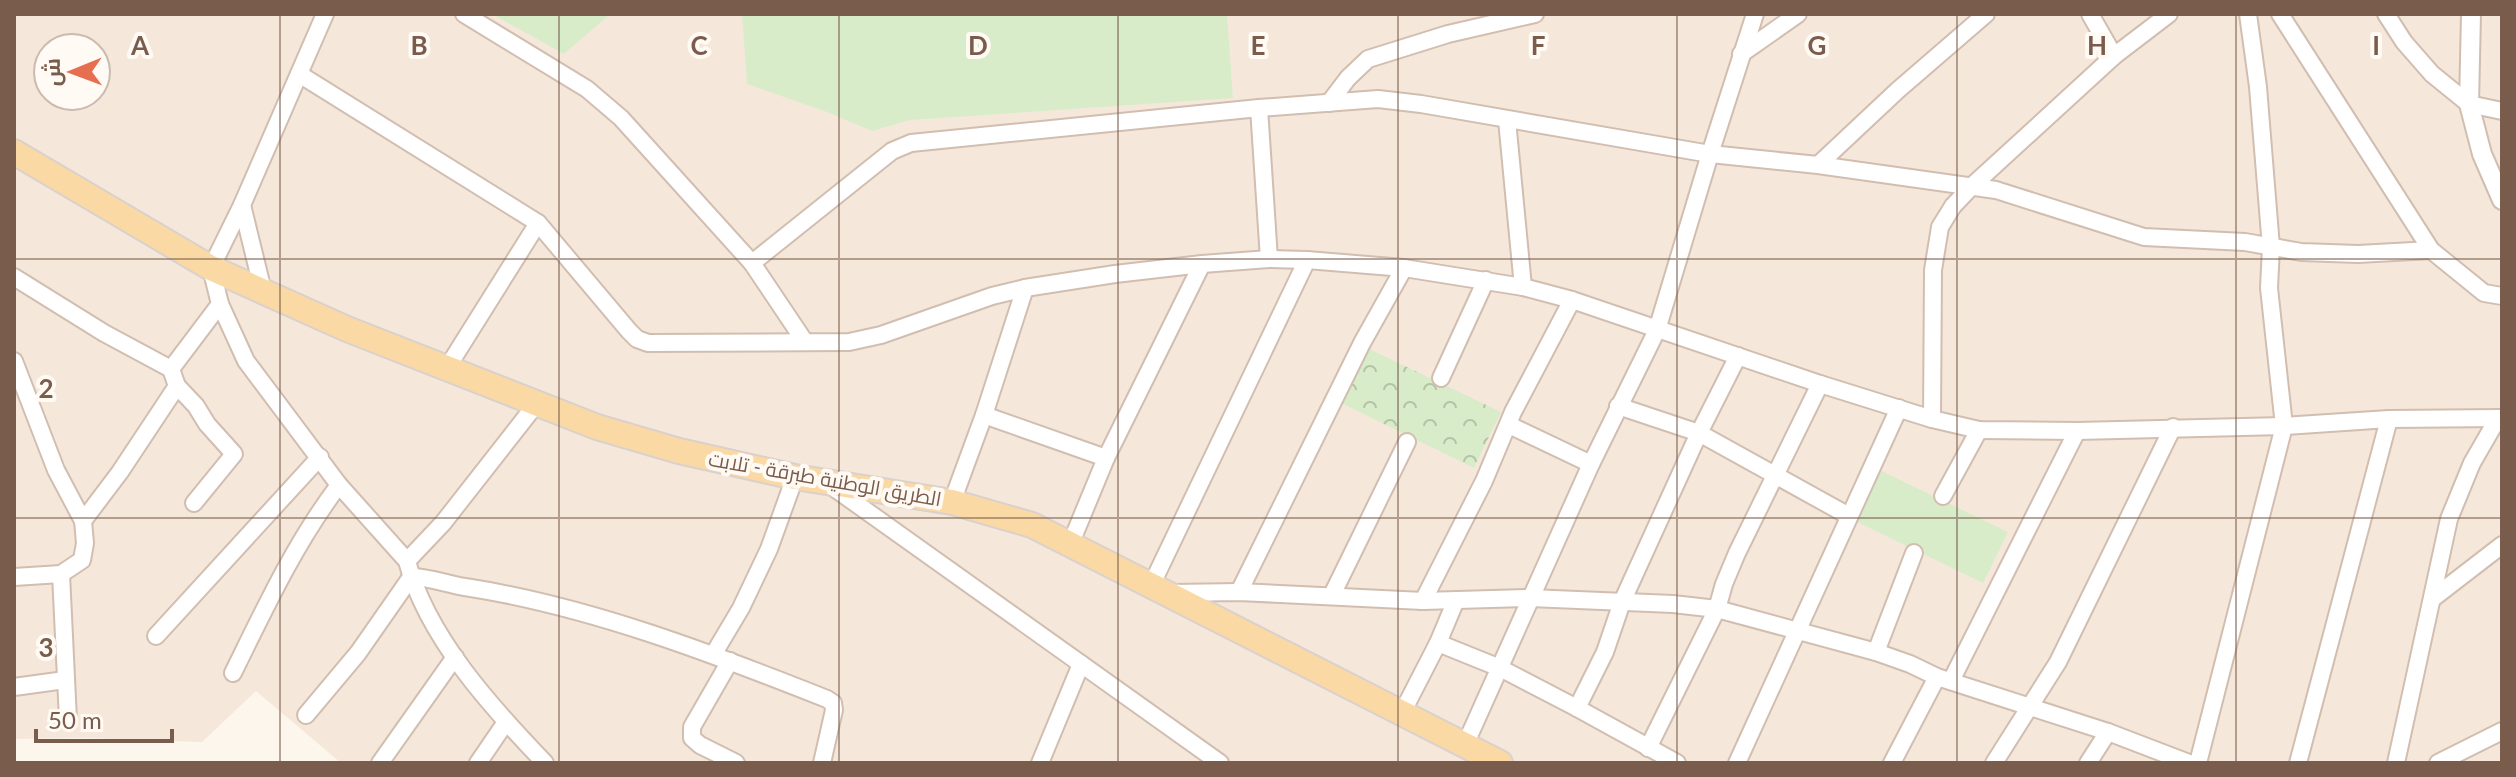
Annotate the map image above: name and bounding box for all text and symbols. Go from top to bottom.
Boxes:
text: A [130,29,150,61]
text: B [410,29,428,61]
text: C [690,29,708,61]
text: D [968,29,988,61]
text: E [1251,29,1265,61]
text: F [1531,29,1545,61]
text: G [1808,29,1826,61]
text: H [2087,29,2107,61]
text: I [2372,29,2380,61]
north arrow [32,32,112,112]
text: ش [38,58,66,87]
text: 2 [38,372,54,404]
street label: الطريق الوطنية طبرقة - تلابت [706,446,944,512]
text: 3 [38,631,54,663]
scale bar [36,693,172,743]
text: 50 m [48,705,102,734]

